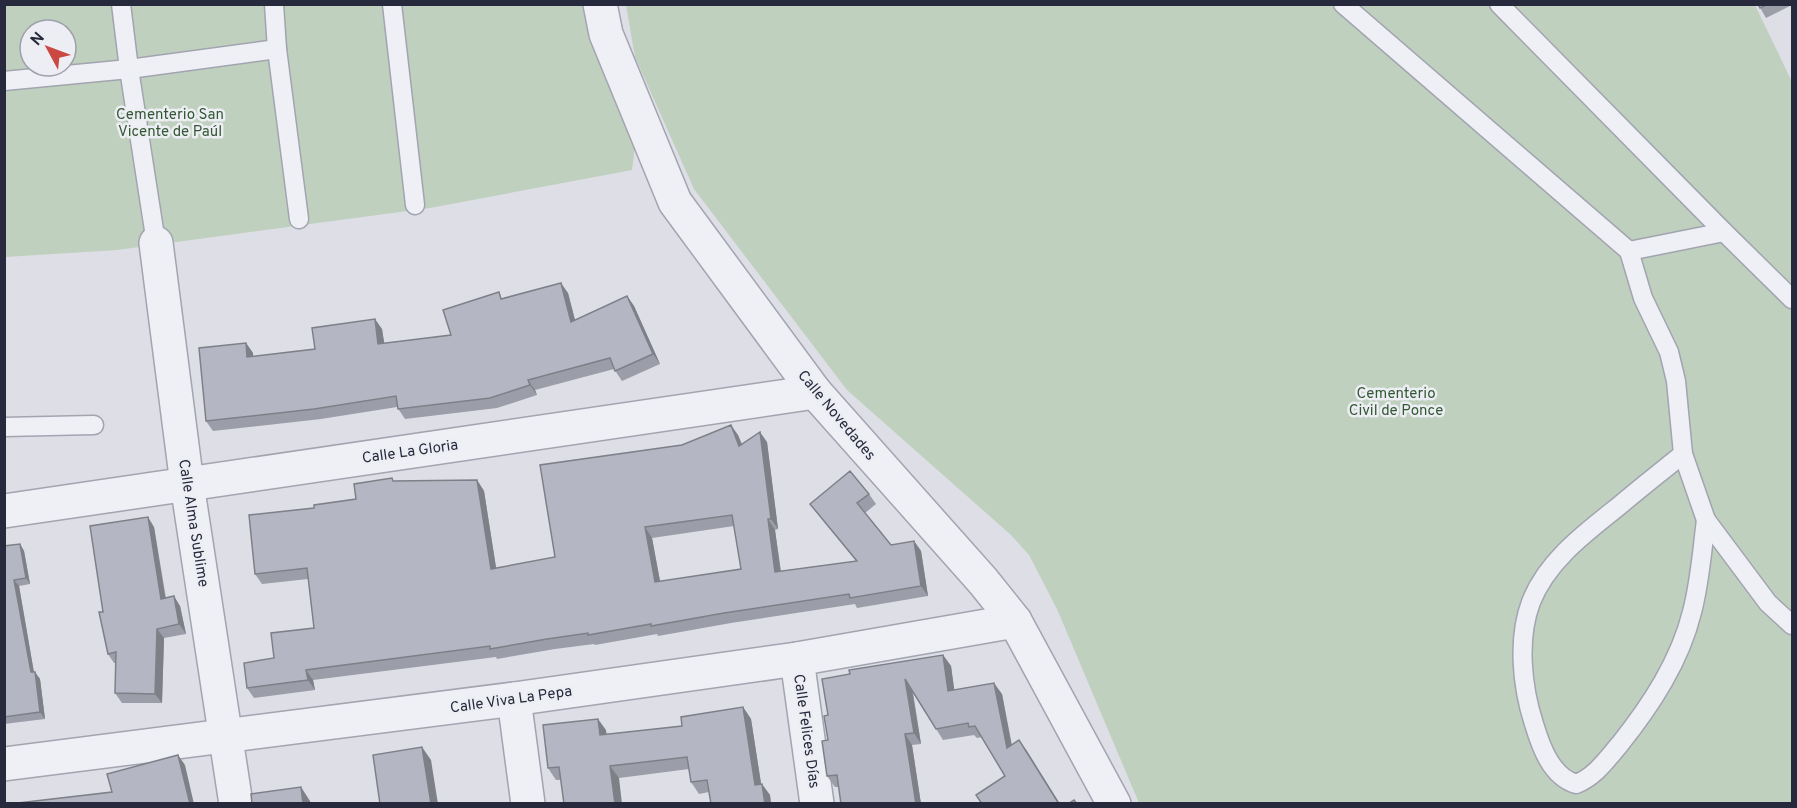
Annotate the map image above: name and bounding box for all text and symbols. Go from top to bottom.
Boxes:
north arrow [18,18,78,78]
text: N [27,29,50,50]
park label: Cementerio San Vicente de Paúl [116,106,224,142]
street label: Calle Novedades [793,367,879,465]
park label: Cementerio Civil de Ponce [1349,385,1443,421]
street label: Calle La Gloria [361,436,459,469]
street label: Calle Alma Sublime [173,458,212,589]
street label: Calle Felices Días [788,673,823,790]
street label: Calle Viva La Pepa [449,683,573,718]

